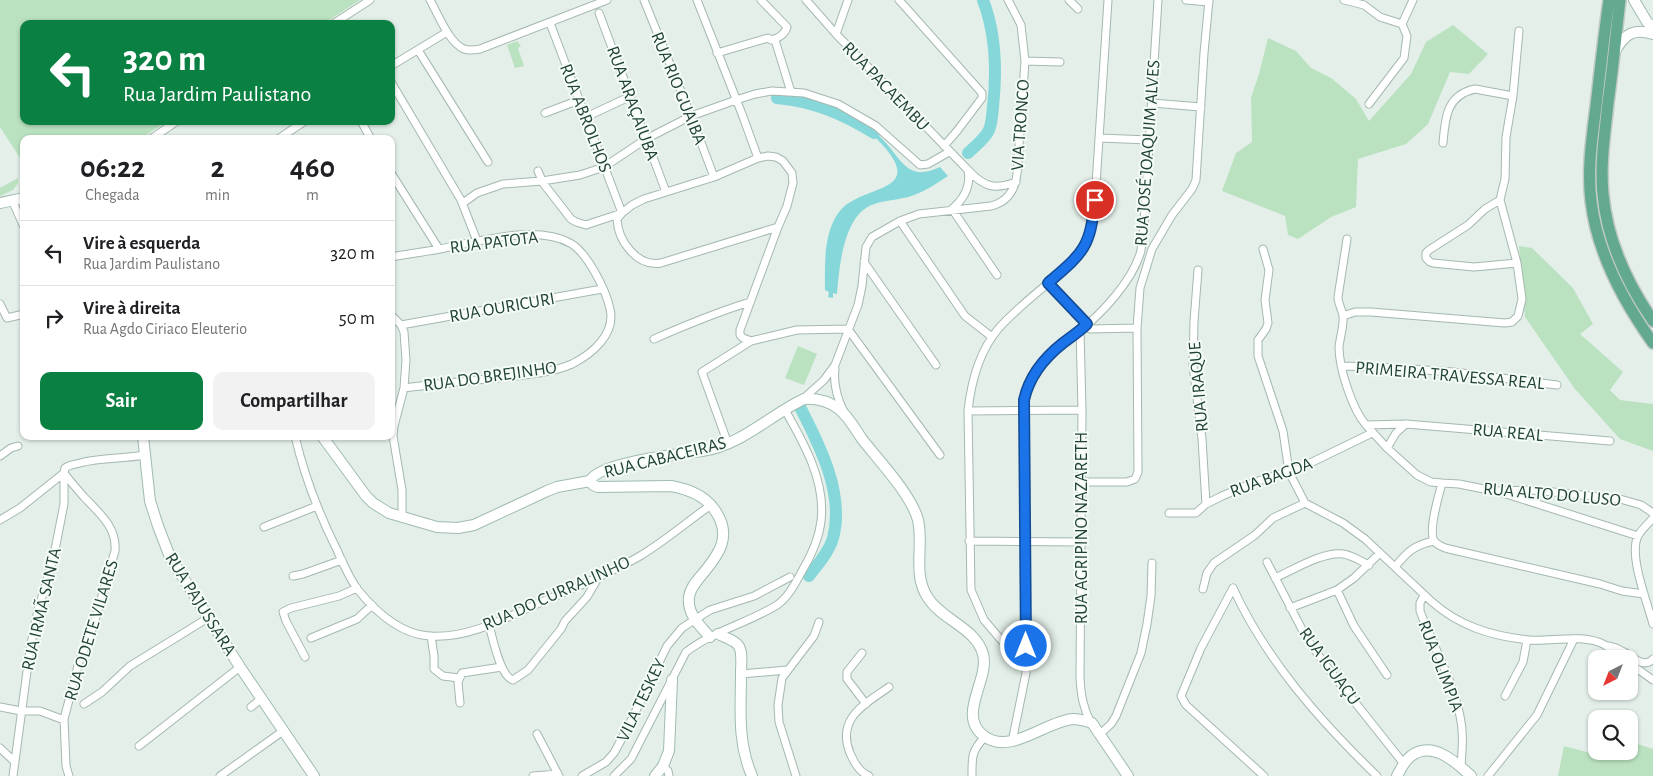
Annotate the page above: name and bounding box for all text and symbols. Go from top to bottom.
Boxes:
street label: RUA RIO GUAIBA [647,29,709,148]
street label: RUA PACAEMBU [838,39,932,135]
icon: left [40,40,105,105]
text: 320 m [123,42,206,77]
street label: RUA ARAÇAIUBA [603,44,661,164]
street label: RUA JOSÉ JOAQUIM ALVES [1130,59,1163,247]
street label: RUA ABROLHOS [556,62,614,175]
street label: VIA TRONCO [1009,79,1033,171]
text: Rua Jardim Paulistano [123,83,311,105]
text: 06:22 [80,153,145,183]
text: 2 [210,153,225,183]
text: 460 [290,153,335,183]
pin [1074,179,1116,221]
icon: arrive [1081,186,1109,214]
text: Chegada [85,187,140,203]
text: min [205,187,230,203]
text: m [306,187,319,203]
street label: RUA PATOTA [449,229,540,257]
text: Vire à esquerda [83,234,200,253]
icon: left [40,239,68,267]
text: 320 m [330,244,375,263]
text: Rua Jardim Paulistano [83,256,220,272]
street label: RUA OURICURI [448,290,556,326]
text: Vire à direita [83,299,181,318]
icon: right [40,304,68,332]
text: 50 m [339,309,375,328]
text: Rua Agdo Ciriaco Eleuterio [83,321,247,337]
street label: RUA IRAQUE [1186,341,1212,433]
street label: RUA DO BREJINHO [422,359,558,395]
street label: PRIMEIRA TRAVESSA REAL [1355,359,1546,393]
button: Sair [40,372,203,430]
button: Compartilhar [213,372,375,430]
street label: RUA REAL [1472,421,1544,445]
street label: RUA AGRIPINO NAZARETH [1073,432,1091,624]
street label: RUA CABACEIRAS [602,434,728,482]
street label: RUA BAGDA [1228,455,1316,501]
street label: RUA ALTO DO LUSO [1482,480,1622,510]
street label: RUA IRMÃ SANTA [16,545,65,672]
street label: RUA PAJUSSARA [161,550,239,660]
street label: RUA DO CURRALINHO [480,553,633,634]
street label: RUA ODETE VILARES [62,558,122,703]
street label: RUA OLIMPIA [1414,618,1466,715]
position arrow [999,619,1051,671]
street label: RUA IGUAÇU [1295,624,1363,709]
north arrow [1588,650,1638,700]
map controls [1588,650,1638,760]
street label: VILA TESKEY [614,656,670,745]
button: search [1588,710,1638,760]

